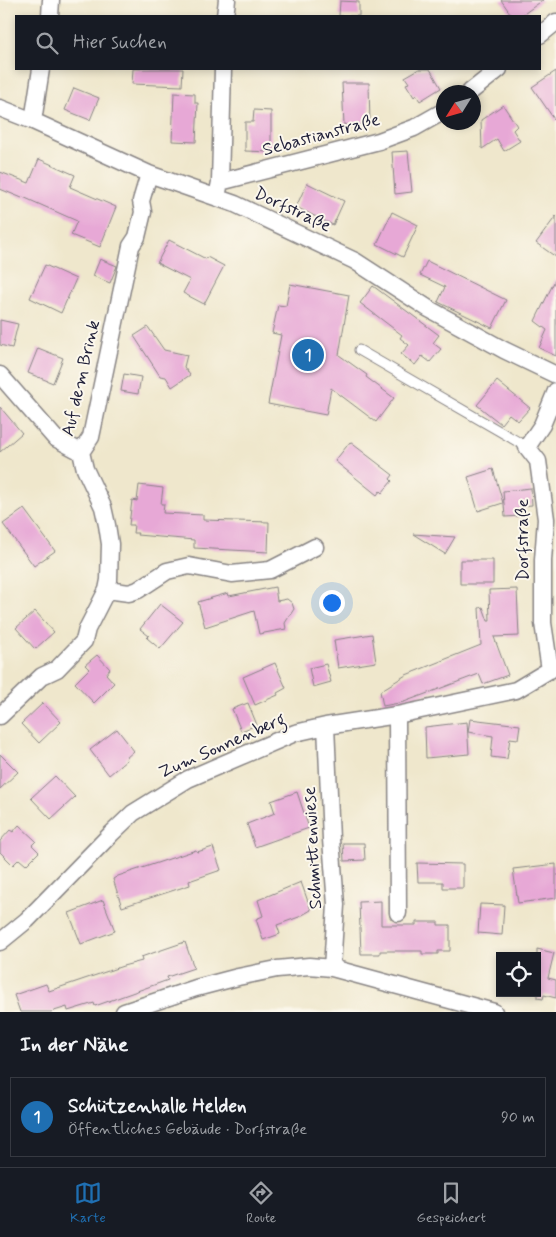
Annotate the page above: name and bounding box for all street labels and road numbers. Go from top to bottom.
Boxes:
street label: Sebastianstraße [260,108,383,162]
street label: Dorfstraße [250,182,335,238]
street label: Auf dem Brink [56,318,106,439]
street label: Dorfstraße [511,499,535,581]
street label: Zum Sonnenberg [155,707,290,786]
street label: Schmittenwiese [298,786,328,910]

